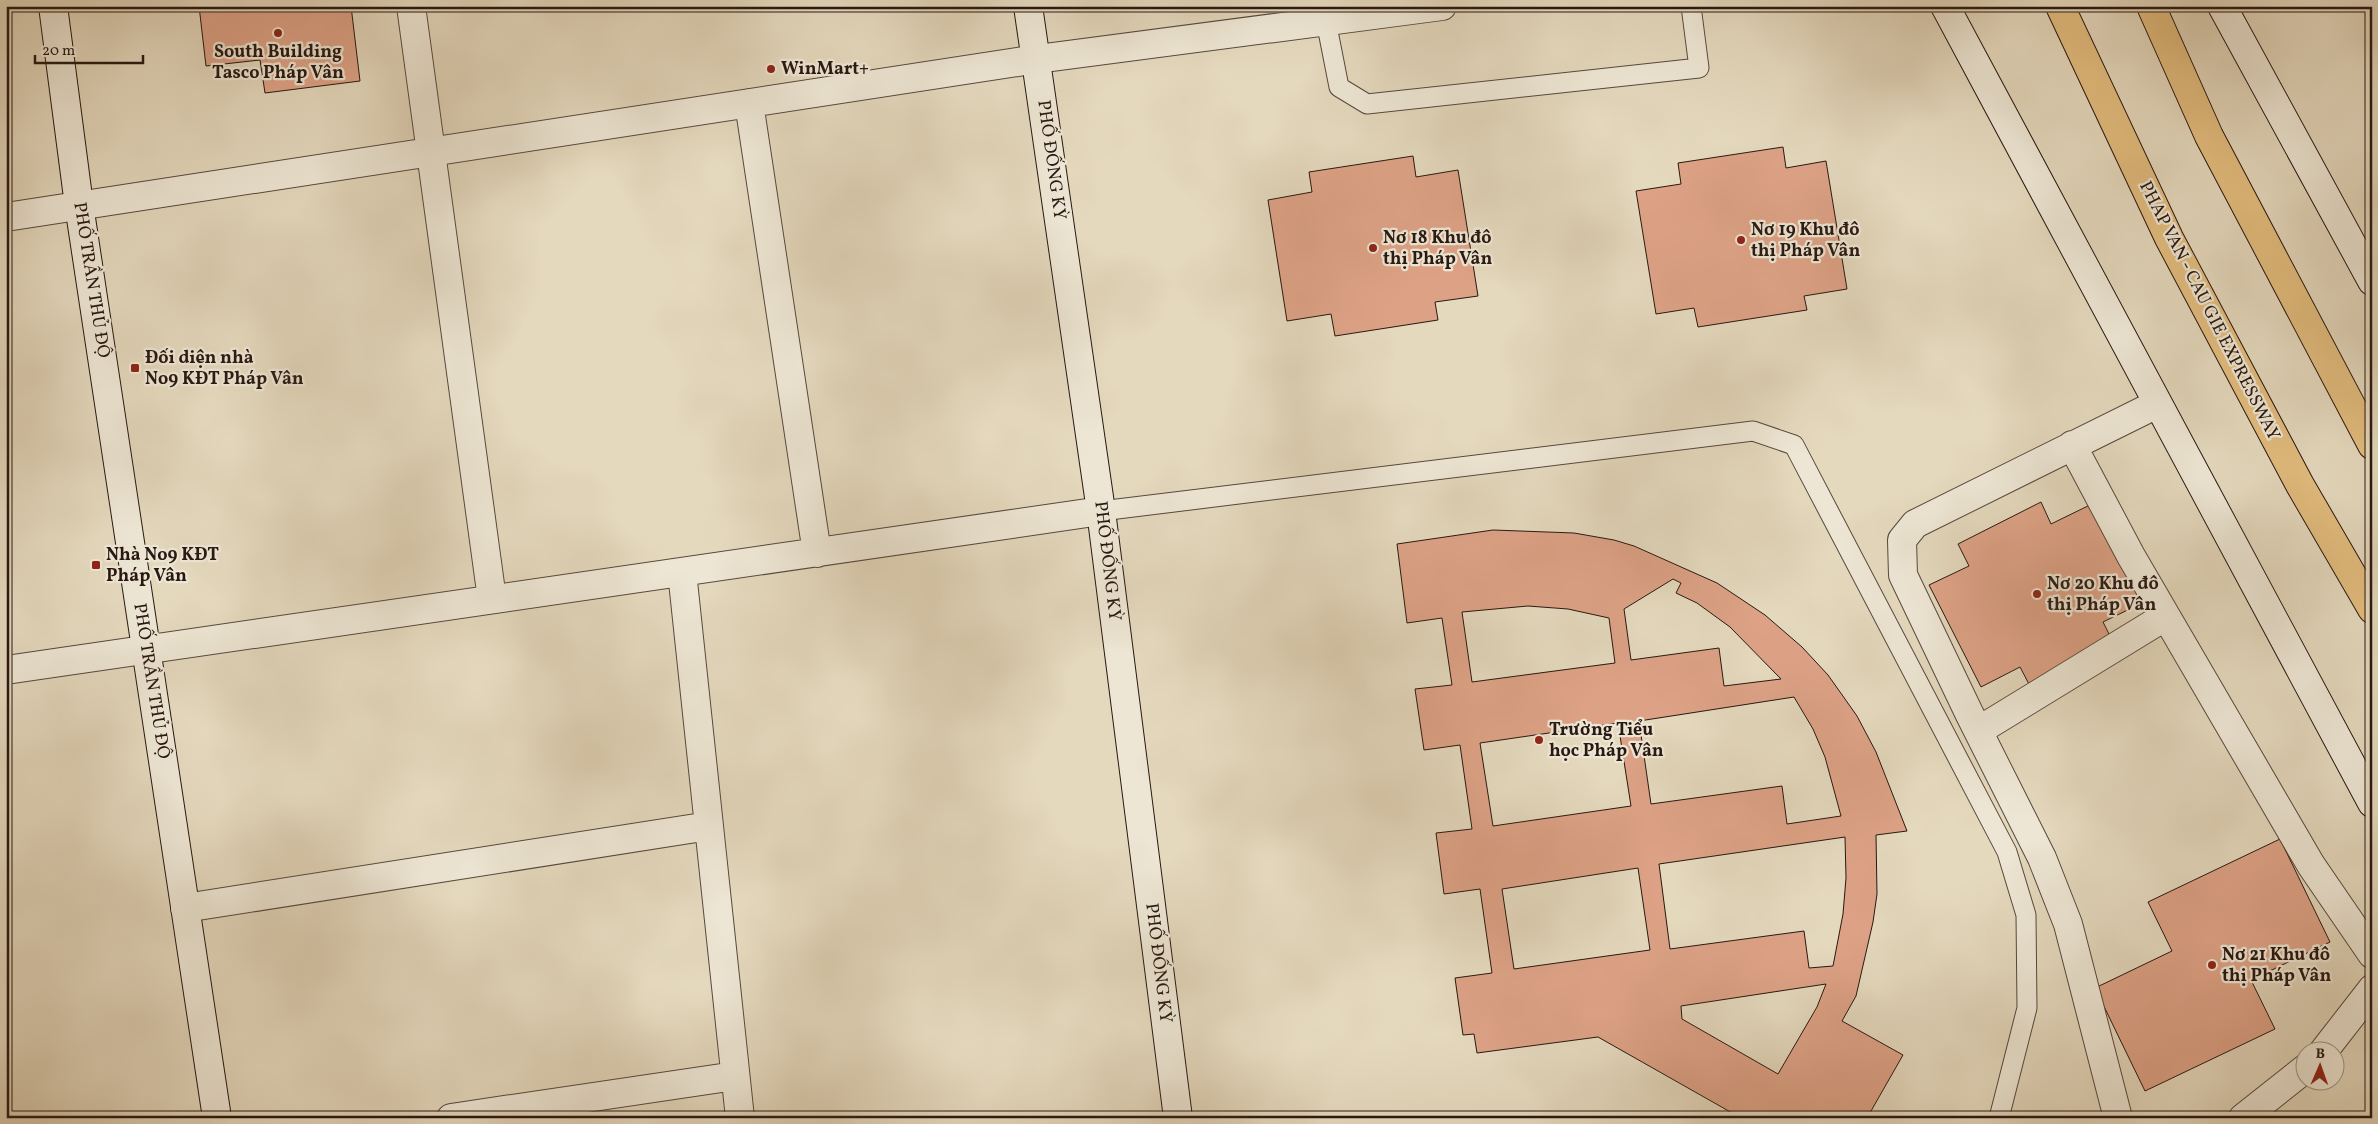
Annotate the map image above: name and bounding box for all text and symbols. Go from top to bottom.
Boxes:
marker: South Building Tasco Pháp Vân [272,27,284,39]
scale bar [35,32,142,64]
place label: South Building Tasco Pháp Vân [212,40,344,86]
text: 20 m [42,41,75,62]
place label: WinMart+ [781,57,869,82]
marker: WinMart+ [765,63,777,75]
street label: PHỐ ĐỐNG KỲ [1030,98,1074,222]
street label: PHAP VAN - CAU GIE EXPRESSWAY [2132,177,2286,445]
street label: PHỐ TRẦN THỦ ĐỘ [66,200,119,360]
place label: Nơ 19 Khu đô thị Pháp Vân [1751,218,1860,264]
place label: Nơ 18 Khu đô thị Pháp Vân [1383,226,1492,272]
marker: Nơ 19 Khu đô thị Pháp Vân [1735,234,1747,246]
marker: Nơ 18 Khu đô thị Pháp Vân [1367,242,1379,254]
place label: Đối diện nhà No9 KĐT Pháp Vân [145,346,304,392]
marker: Đối diện nhà No9 KĐT Pháp Vân [129,362,141,374]
street label: PHỐ ĐỐNG KỲ [1087,499,1129,622]
place label: Nhà No9 KĐT Pháp Vân [106,543,219,589]
marker: Nhà No9 KĐT Pháp Vân [90,559,102,571]
place label: Nơ 20 Khu đô thị Pháp Vân [2047,572,2159,618]
marker: Nơ 20 Khu đô thị Pháp Vân [2031,588,2043,600]
street label: PHỐ TRẦN THỦ ĐỘ [126,601,179,761]
place label: Trường Tiểu học Pháp Vân [1549,718,1664,764]
marker: Trường Tiểu học Pháp Vân [1533,734,1545,746]
street label: PHỐ ĐỐNG KỲ [1138,901,1180,1024]
place label: Nơ 21 Khu đô thị Pháp Vân [2222,943,2331,989]
marker: Nơ 21 Khu đô thị Pháp Vân [2206,959,2218,971]
north arrow [2296,1042,2346,1092]
text: B [2315,1045,2325,1064]

